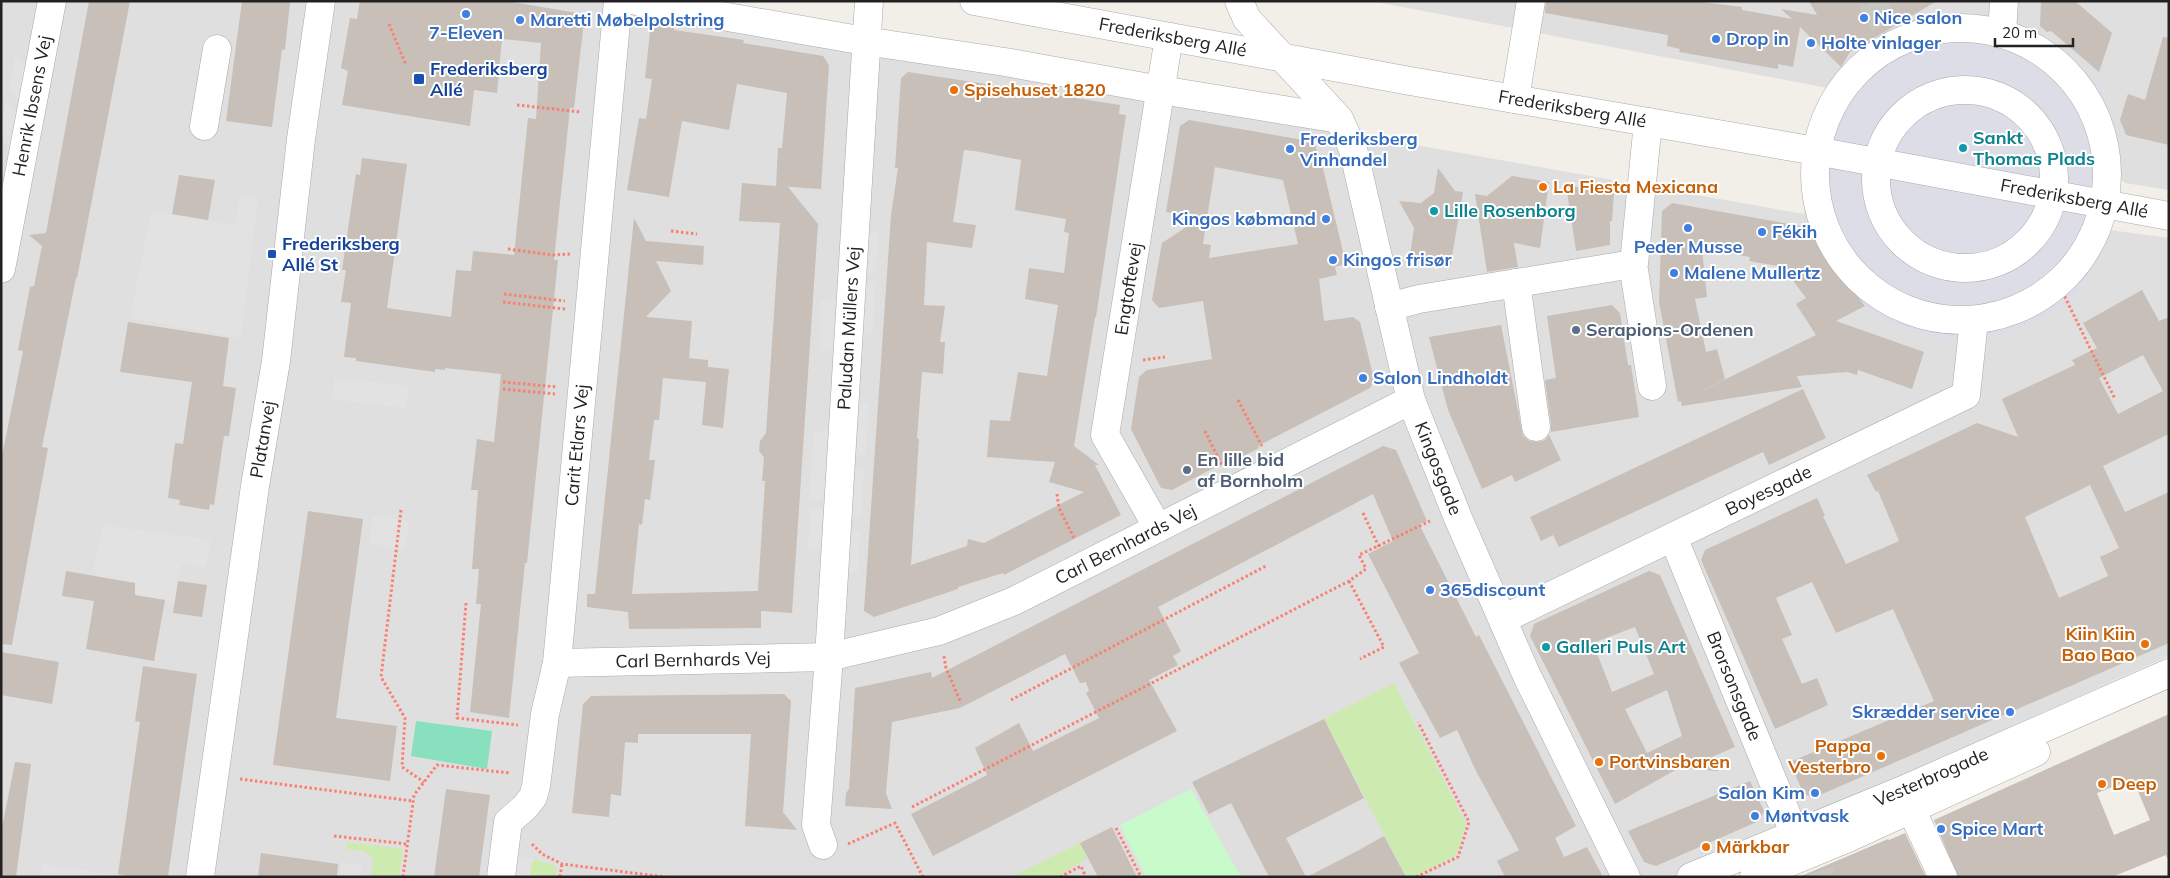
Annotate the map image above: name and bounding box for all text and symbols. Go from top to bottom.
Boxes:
place label: Nice salon [1874,6,1962,29]
marker: 7-Eleven [460,8,472,20]
place label: Maretti Møbelpolstring [530,8,724,31]
street label: Frederiksberg Allé [1097,12,1249,62]
marker: Nice salon [1858,12,1870,24]
marker: Maretti Møbelpolstring [514,14,526,26]
scale bar [1995,15,2072,47]
place label: 7-Eleven [429,21,503,44]
text: 20 m [2002,23,2037,42]
place label: Drop in [1726,27,1789,50]
place label: Holte vinlager [1821,31,1942,54]
street label: Henrik Ibsens Vej [7,33,56,178]
marker: Drop in [1710,33,1722,45]
marker: Holte vinlager [1805,37,1817,49]
place label: Frederiksberg Allé [430,57,548,101]
marker: Frederiksberg Allé [412,72,426,86]
place label: Spisehuset 1820 [964,78,1106,101]
marker: Spisehuset 1820 [948,84,960,96]
street label: Frederiksberg Allé [1497,84,1648,133]
place label: Sankt Thomas Plads [1973,126,2095,170]
place label: Frederiksberg Vinhandel [1299,127,1418,171]
marker: Sankt Thomas Plads [1957,142,1969,154]
marker: Frederiksberg Vinhandel [1284,143,1296,155]
street label: Frederiksberg Allé [1999,173,2150,223]
place label: La Fiesta Mexicana [1553,175,1718,198]
marker: La Fiesta Mexicana [1537,181,1549,193]
place label: Lille Rosenborg [1444,199,1576,222]
marker: Lille Rosenborg [1428,205,1440,217]
place label: Kingos købmand [1172,207,1316,230]
marker: Kingos købmand [1320,213,1332,225]
place label: Fékih [1772,220,1817,243]
marker: Peder Musse [1682,222,1694,234]
marker: Fékih [1756,226,1768,238]
place label: Frederiksberg Allé St [282,232,400,276]
place label: Peder Musse [1634,235,1742,258]
street label: Engtoftevej [1109,241,1147,337]
street label: Paludan Müllers Vej [832,246,865,411]
marker: Frederiksberg Allé St [266,248,278,260]
place label: Kingos frisør [1343,248,1452,271]
marker: Kingos frisør [1327,254,1339,266]
place label: Malene Mullertz [1684,261,1821,284]
marker: Malene Mullertz [1668,267,1680,279]
place label: Serapions-Ordenen [1586,318,1754,341]
marker: Serapions-Ordenen [1570,324,1582,336]
place label: Salon Lindholdt [1373,366,1508,389]
marker: Salon Lindholdt [1357,372,1369,384]
street label: Carit Etlars Vej [560,383,594,507]
street label: Platanvej [245,399,280,480]
street label: Kingosgade [1410,418,1468,518]
place label: En lille bid af Bornholm [1197,448,1303,492]
street label: Boyesgade [1722,460,1815,521]
marker: En lille bid af Bornholm [1181,464,1193,476]
street label: Carl Bernhards Vej [1051,499,1200,589]
place label: 365discount [1440,578,1545,601]
marker: 365discount [1424,584,1436,596]
place label: Kiin Kiin Bao Bao [2062,622,2135,666]
street label: Brorsonsgade [1702,628,1767,744]
place label: Galleri Puls Art [1556,635,1686,658]
marker: Kiin Kiin Bao Bao [2139,638,2151,650]
marker: Galleri Puls Art [1540,641,1552,653]
street label: Carl Bernhards Vej [615,646,771,673]
place label: Skrædder service [1852,700,2000,723]
marker: Skrædder service [2004,706,2016,718]
place label: Pappa Vesterbro [1787,734,1871,778]
street label: Vesterbrogade [1870,742,1992,812]
place label: Portvinsbaren [1609,750,1730,773]
marker: Pappa Vesterbro [1875,750,1887,762]
marker: Portvinsbaren [1593,756,1605,768]
place label: Deep [2112,772,2157,795]
marker: Deep [2096,778,2108,790]
place label: Salon Kim [1718,781,1805,804]
marker: Salon Kim [1809,787,1821,799]
place label: Møntvask [1765,804,1850,827]
marker: Møntvask [1749,810,1761,822]
place label: Spice Mart [1951,817,2044,840]
marker: Spice Mart [1935,823,1947,835]
place label: Märkbar [1716,835,1790,858]
marker: Märkbar [1700,841,1712,853]

